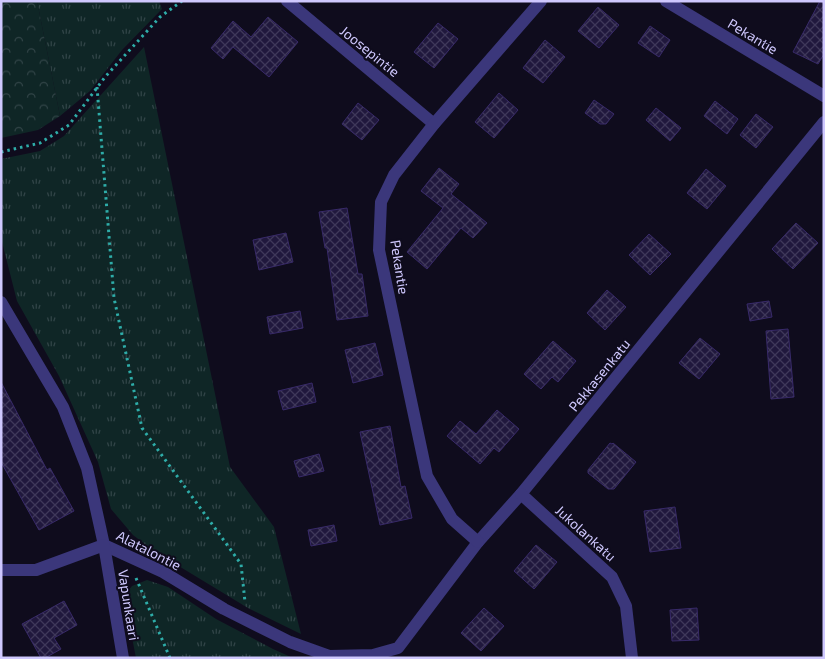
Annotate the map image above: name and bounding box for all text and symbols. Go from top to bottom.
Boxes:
street label: Pekantie [725,15,781,57]
street label: Joosepintie [337,22,403,80]
street label: Pekantie [387,239,413,295]
street label: Pekkasenkatu [565,335,633,415]
street label: Jukolankatu [552,501,620,565]
street label: Alatalontie [114,527,184,573]
street label: Vapunkaari [115,568,143,642]

